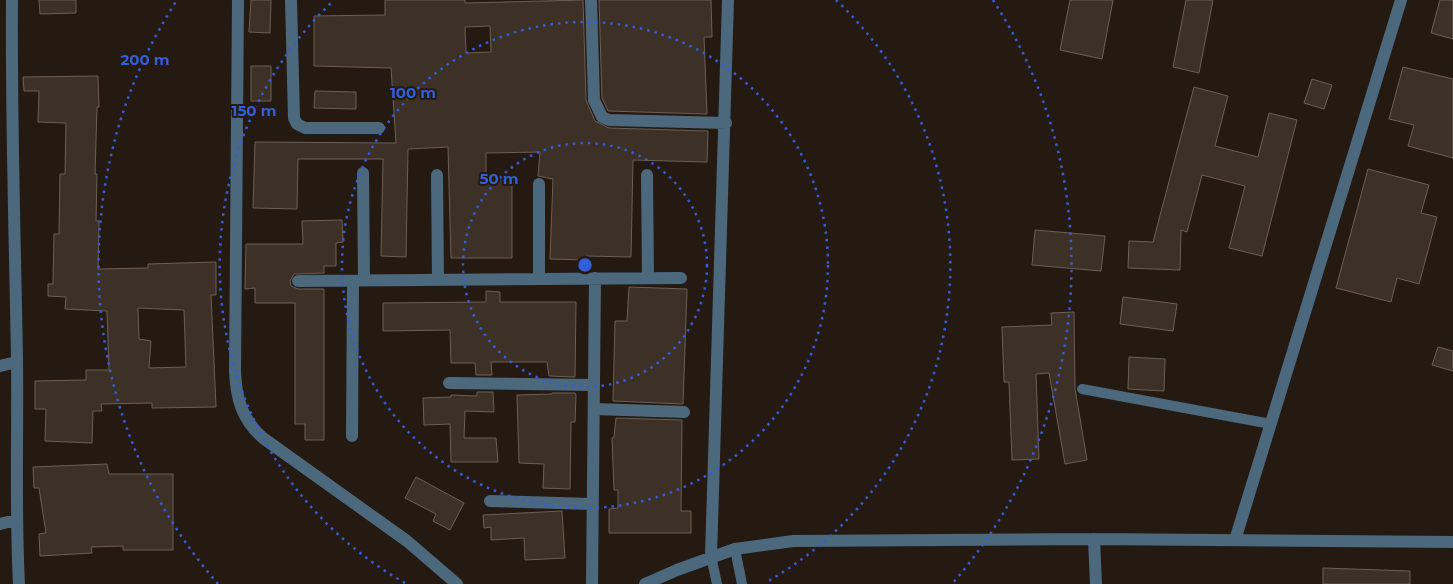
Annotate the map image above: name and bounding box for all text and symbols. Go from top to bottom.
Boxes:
text: 200 m [120,50,170,69]
text: 100 m [390,83,436,102]
text: 150 m [232,101,276,120]
text: 50 m [479,169,519,188]
centre of rings [576,256,594,274]

